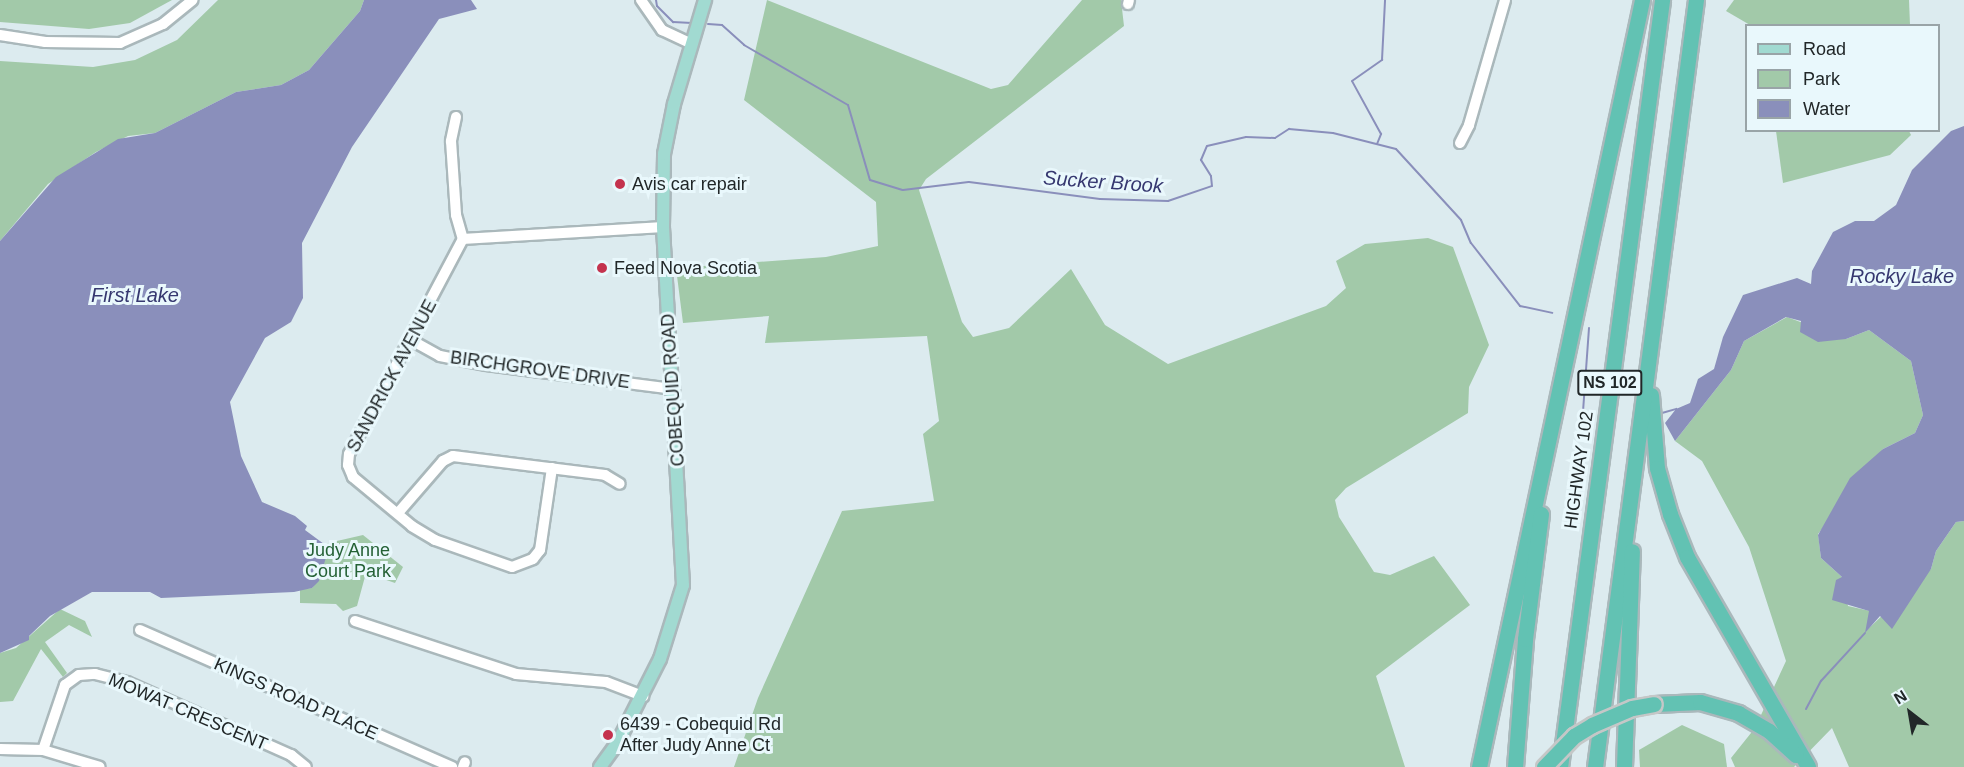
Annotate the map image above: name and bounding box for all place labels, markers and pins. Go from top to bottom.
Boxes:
place label: Avis car repair [632,173,747,195]
marker: Avis car repair [613,177,627,191]
place label: Feed Nova Scotia [614,257,757,279]
marker: Feed Nova Scotia [595,261,609,275]
place label: 6439 - Cobequid Rd After Judy Anne Ct [620,714,781,756]
marker: 6439 - Cobequid Rd After Judy Anne Ct [601,728,615,742]

